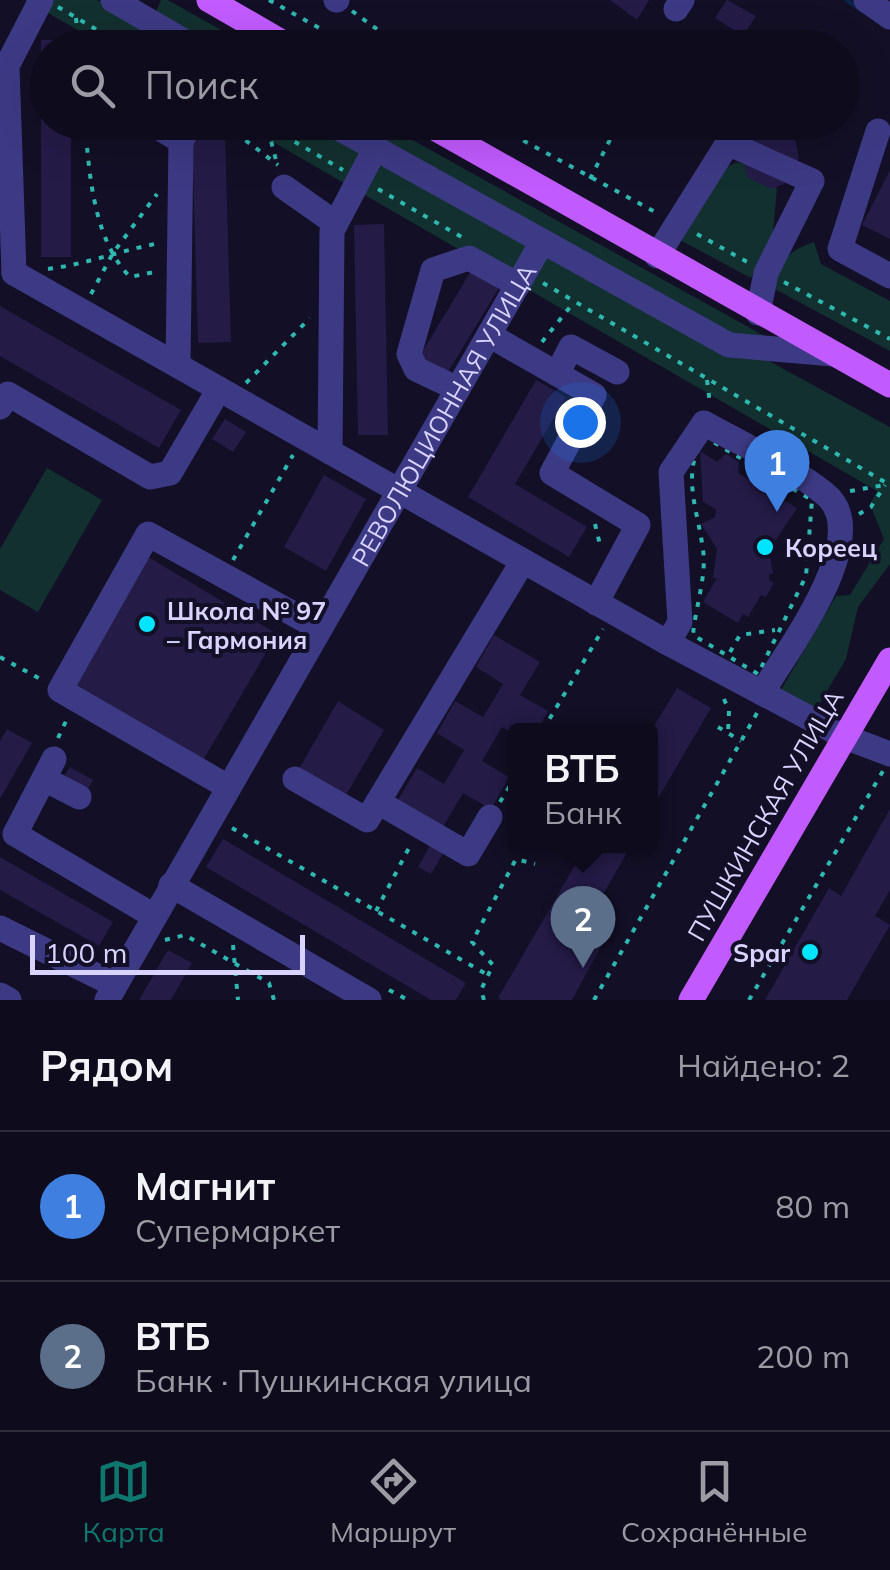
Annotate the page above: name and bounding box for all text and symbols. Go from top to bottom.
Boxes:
search box [30,30,860,140]
icon: search [65,58,120,113]
text: Поиск [145,61,258,109]
street label: РЕВОЛЮЦИОННАЯ УЛИЦА [344,258,542,571]
your location [555,397,606,448]
pin: 1 [744,430,810,512]
place label: Кореец [785,532,877,563]
marker: Кореец [754,536,776,558]
place label: Школа № 97 – Гармония [167,595,326,655]
marker: Школа № 97 – Гармония [136,613,158,635]
street label: ПУШКИНСКАЯ УЛИЦА [680,684,850,946]
popup [508,723,658,853]
text: ВТБ [544,744,620,792]
text: Банк [544,792,622,832]
pin: 2 [550,886,616,968]
scale bar [30,930,305,974]
text: 100 m [45,935,127,970]
place label: Spar [733,937,790,968]
marker: Spar [799,941,821,963]
text: Рядом [40,1039,173,1092]
text: Найдено: 2 [677,1045,850,1085]
text: Магнит [135,1162,275,1210]
text: 1 [63,1186,82,1226]
text: 80 m [775,1186,850,1226]
text: Супермаркет [135,1210,340,1250]
text: ВТБ [135,1312,211,1360]
text: 2 [63,1336,82,1376]
text: 200 m [756,1336,850,1376]
text: Банк · Пушкинская улица [135,1360,532,1400]
tab: Карта [83,1454,165,1549]
tab: Маршрут [330,1454,456,1549]
tab: Сохранённые [621,1454,807,1549]

